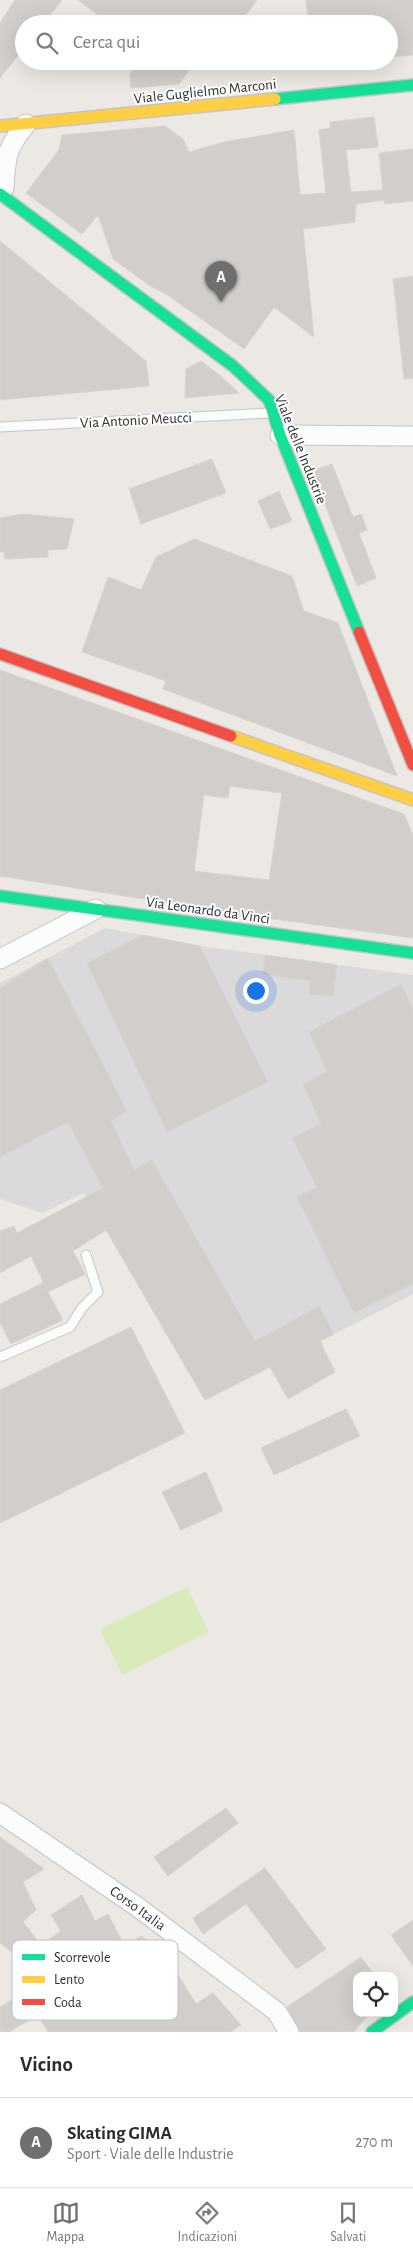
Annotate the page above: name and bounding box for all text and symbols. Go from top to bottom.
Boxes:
search box [15,15,398,70]
icon: search [33,29,61,57]
text: Cerca qui [73,33,140,52]
street label: Viale Guglielmo Marconi [133,77,277,106]
pin: A [205,261,237,302]
street label: Viale delle Industrie [272,392,329,506]
street label: Via Antonio Meucci [80,410,192,431]
street label: Via Leonardo da Vinci [145,894,271,927]
your location [243,978,269,1004]
street label: Corso Italia [107,1883,168,1934]
legend [12,1940,178,2020]
text: Scorrevole [54,1951,110,1965]
map controls [353,1972,398,2017]
button: locate [353,1972,398,2017]
text: Lento [54,1973,85,1987]
text: Coda [54,1996,82,2010]
text: Vicino [20,2054,73,2075]
text: Skating GIMA [67,2124,172,2143]
text: A [31,2134,41,2150]
text: 270 m [355,2134,393,2150]
text: Sport · Viale delle Industrie [67,2146,234,2162]
tab: Mappa [46,2199,85,2246]
tab: Indicazioni [178,2199,237,2246]
tab: Salvati [330,2199,367,2246]

